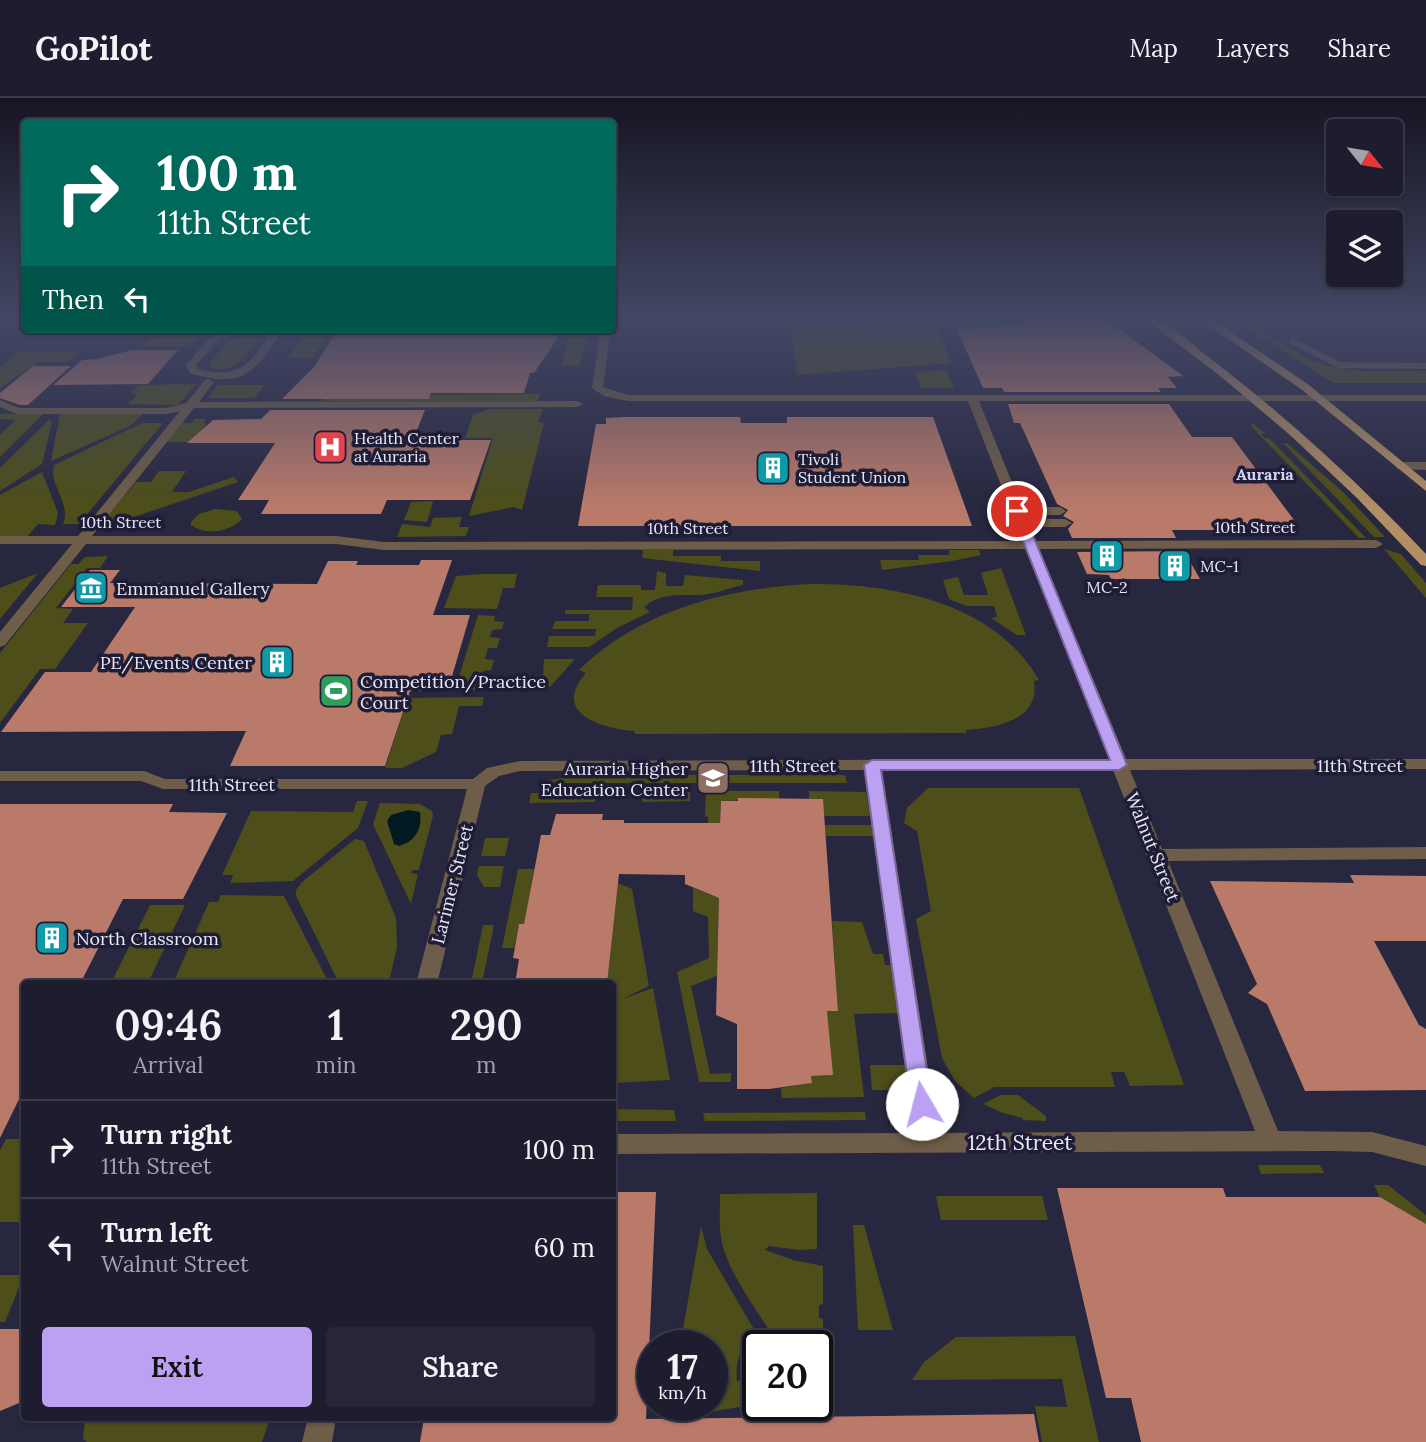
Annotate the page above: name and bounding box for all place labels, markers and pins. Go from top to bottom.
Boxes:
hospital icon: Health Center at Auraria [311,428,349,466]
place label: Health Center at Auraria [354,428,459,466]
building icon: Tivoli Student Union [754,449,792,487]
place label: Tivoli Student Union [798,449,907,487]
pin [987,481,1047,541]
building icon: MC-2 [1088,537,1126,575]
building icon: MC-1 [1156,547,1194,585]
place label: MC-1 [1200,556,1239,576]
museum icon: Emmanuel Gallery [72,569,110,607]
place label: Emmanuel Gallery [116,577,270,600]
place label: MC-2 [1086,577,1128,597]
building icon: PE/Events Center [258,643,296,681]
place label: PE/Events Center [100,651,252,674]
place label: Competition/Practice Court [360,670,546,714]
sports icon: Competition/Practice Court [317,672,355,710]
place label: Auraria Higher Education Center [541,757,688,801]
school or university icon: Auraria Higher Education Center [694,759,732,797]
building icon: North Classroom [33,919,71,957]
place label: North Classroom [76,927,219,950]

